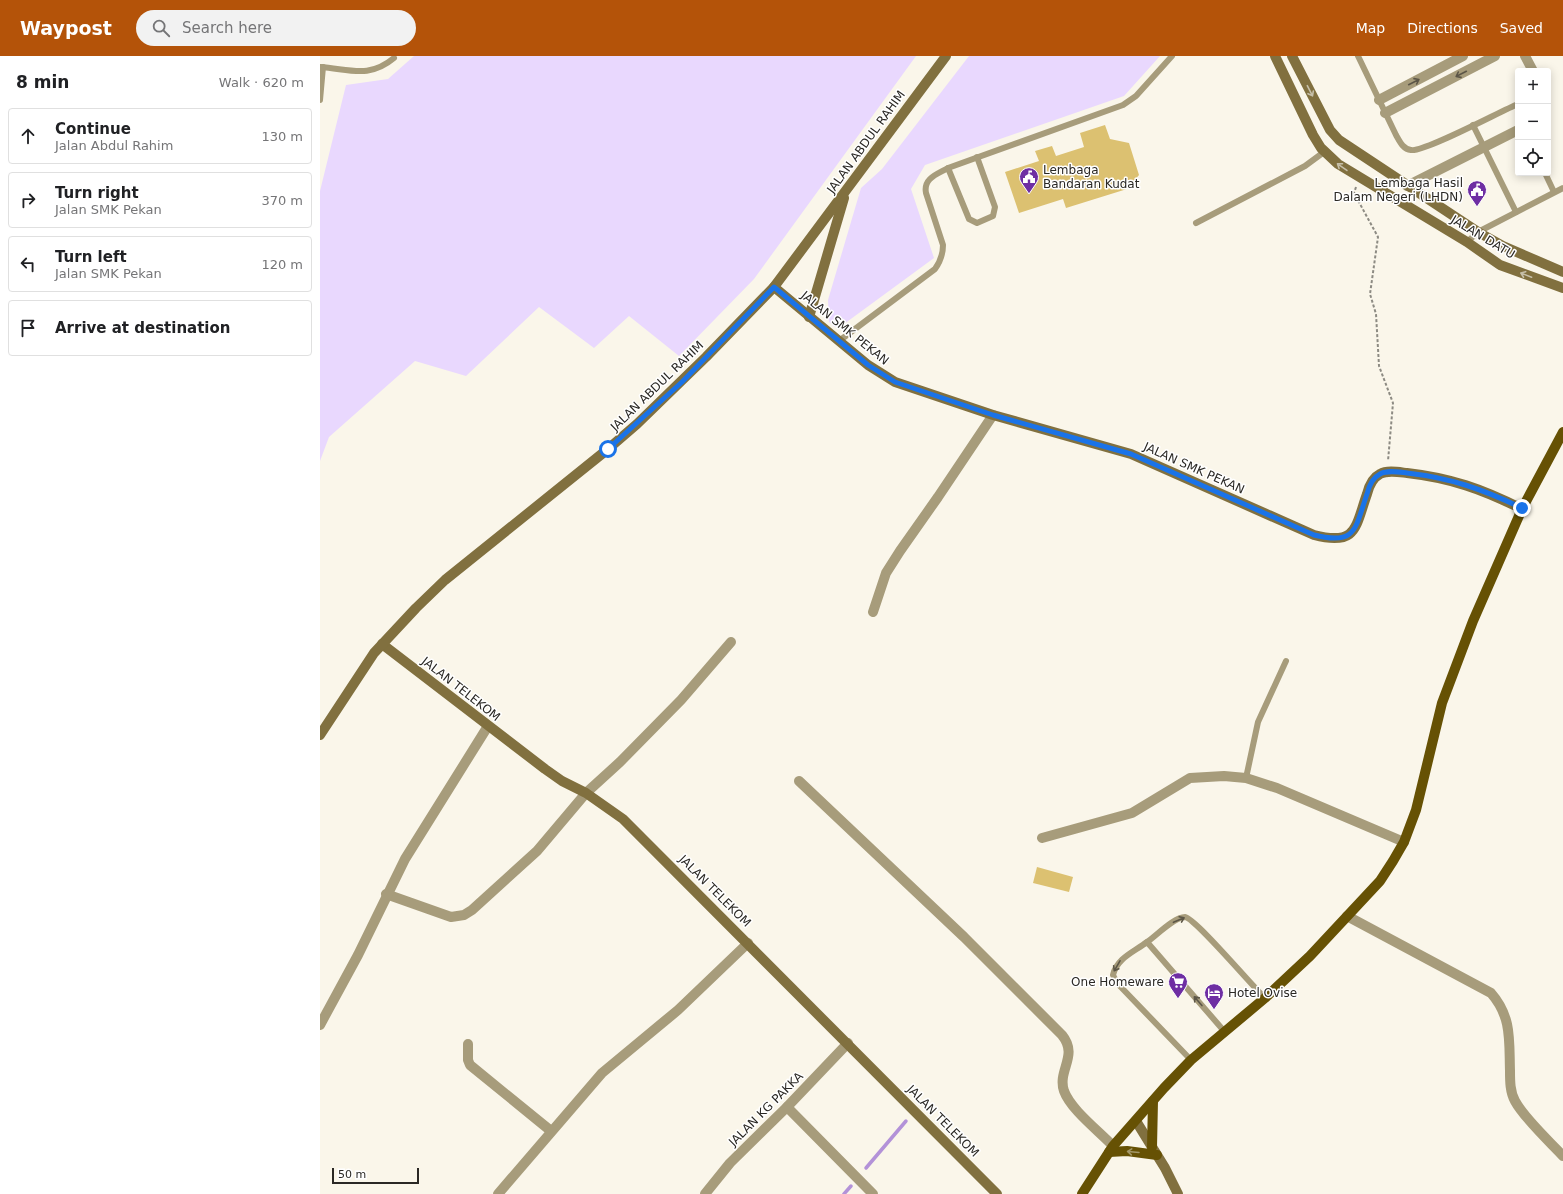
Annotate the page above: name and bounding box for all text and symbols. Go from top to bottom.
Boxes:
search box [136,10,416,46]
text: Waypost [20,17,112,39]
icon: search [150,17,172,39]
text: Search here [182,19,272,37]
text: Map [1356,20,1385,36]
text: Directions [1407,20,1478,36]
text: Saved [1500,20,1543,36]
map controls [1515,68,1551,176]
button: + [1515,68,1551,104]
one-way arrow [1455,71,1467,78]
text: 8 min [16,72,69,92]
text: Walk · 620 m [219,75,304,90]
one-way arrow [1407,78,1419,85]
one-way arrow [1307,85,1314,97]
street label: JALAN ABDUL RAHIM [823,88,908,197]
button: − [1515,104,1551,140]
text: Continue [55,120,131,138]
icon: ahead [17,125,39,147]
text: 130 m [261,129,303,144]
text: Jalan Abdul Rahim [55,138,173,153]
button: locate [1515,140,1551,176]
place label: Lembaga Bandaran Kudat [1043,163,1140,191]
one-way arrow [1337,163,1348,171]
public building icon: Lembaga Bandaran Kudat [1018,166,1040,194]
place label: Lembaga Hasil Dalam Negeri (LHDN) [1333,176,1463,204]
public building icon: Lembaga Hasil Dalam Negeri (LHDN) [1466,179,1488,207]
text: Turn right [55,184,139,202]
icon: right [17,189,39,211]
text: 370 m [261,193,303,208]
text: Jalan SMK Pekan [55,202,162,217]
street label: JALAN DATU [1448,212,1517,262]
text: Turn left [55,248,127,266]
icon: left [17,253,39,275]
text: 120 m [261,257,303,272]
text: Jalan SMK Pekan [55,266,162,281]
one-way arrow [1521,270,1533,278]
street label: JALAN SMK PEKAN [798,288,892,368]
icon: arrive [17,317,39,339]
text: Arrive at destination [55,319,230,337]
street label: JALAN ABDUL RAHIM [607,338,706,435]
street label: JALAN SMK PEKAN [1141,439,1247,497]
route start [599,440,617,458]
route end [1513,499,1531,517]
street label: JALAN TELEKOM [418,653,503,724]
street label: JALAN TELEKOM [676,852,754,930]
one-way arrow [1172,916,1184,923]
one-way arrow [1113,960,1120,972]
supermarket icon: One Homeware [1167,971,1189,999]
place label: One Homeware [1071,975,1164,989]
hotel icon: Hotel Ovise [1203,982,1225,1010]
place label: Hotel Ovise [1228,986,1297,1000]
one-way arrow [1194,996,1203,1007]
street label: JALAN KG PAKKA [725,1069,806,1150]
street label: JALAN TELEKOM [904,1082,982,1160]
one-way arrow [1127,1148,1140,1155]
scale bar [332,1166,419,1185]
text: 50 m [338,1168,366,1181]

